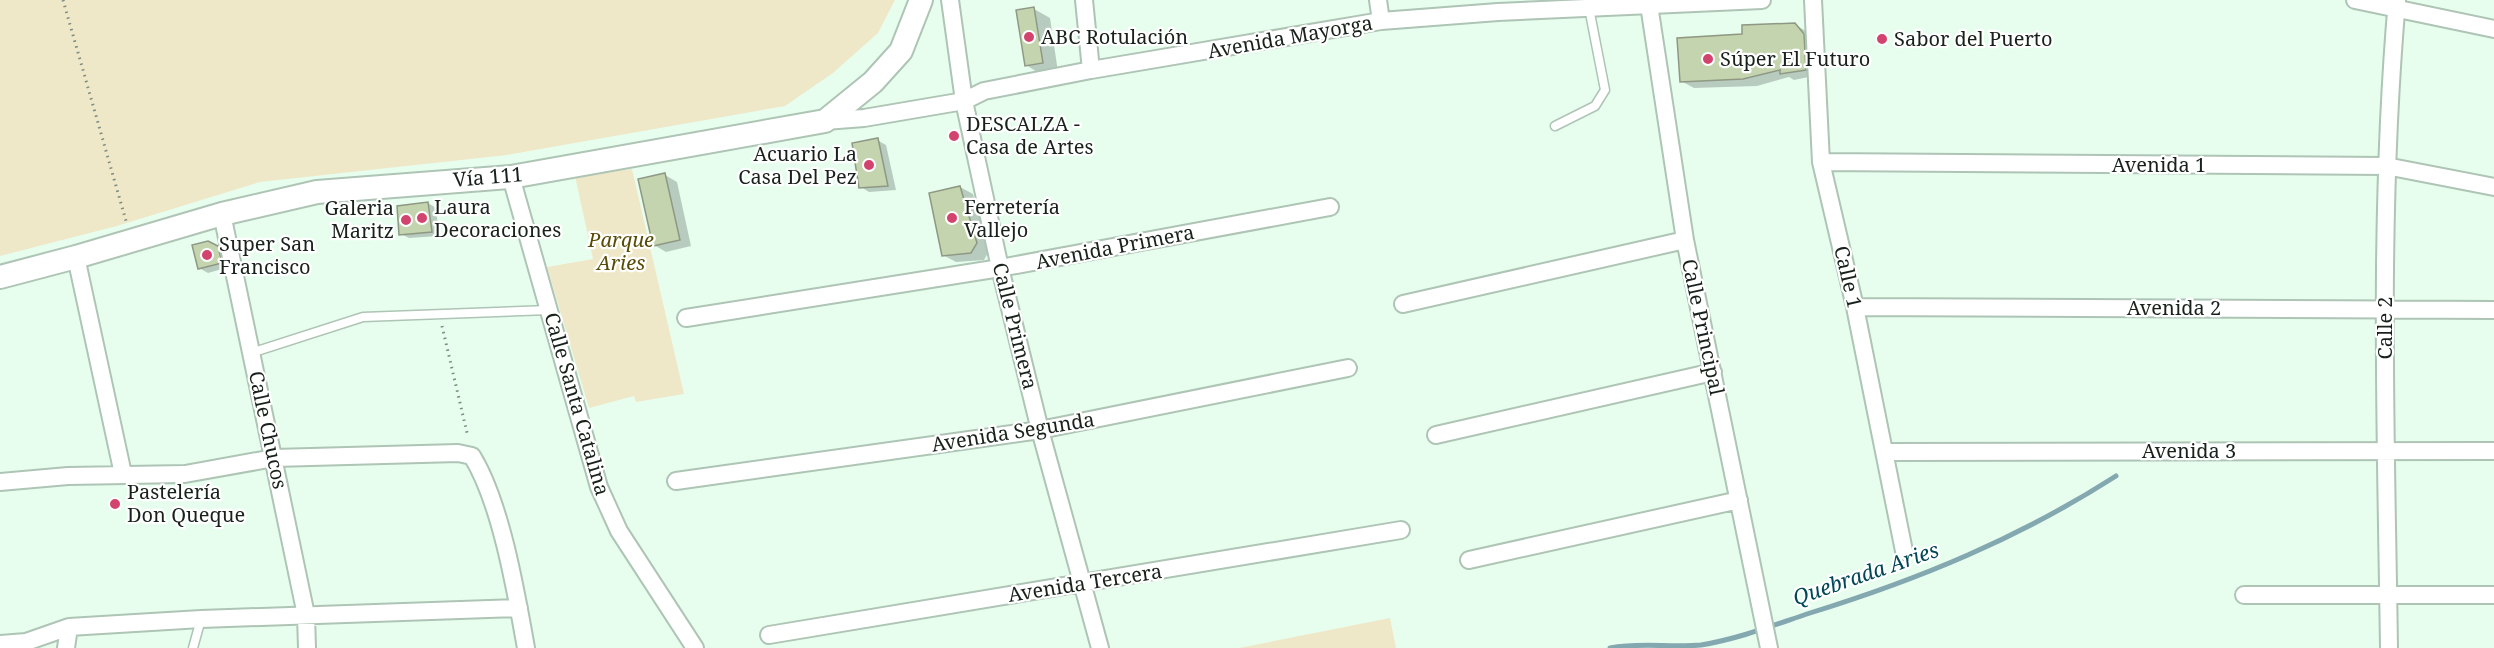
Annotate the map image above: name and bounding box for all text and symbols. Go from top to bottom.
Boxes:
street label: Avenida Mayorga [1205,9,1375,64]
place label: ABC Rotulación [1041,23,1188,50]
place label: Sabor del Puerto [1894,25,2052,52]
marker: ABC Rotulación [1022,30,1036,44]
marker: Sabor del Puerto [1875,32,1889,46]
place label: Súper El Futuro [1720,45,1870,72]
marker: Súper El Futuro [1701,52,1715,66]
place label: DESCALZA - Casa de Artes [966,110,1093,160]
marker: DESCALZA - Casa de Artes [947,129,961,143]
place label: Acuario La Casa Del Pez [738,140,857,190]
street label: Avenida 1 [2112,151,2206,178]
marker: Acuario La Casa Del Pez [862,158,876,172]
street label: Vía 111 [452,160,524,193]
place label: Laura Decoraciones [434,193,561,243]
place label: Ferretería Vallejo [964,193,1060,243]
place label: Galeria Maritz [324,194,394,244]
marker: Laura Decoraciones [415,211,429,225]
marker: Ferretería Vallejo [945,211,959,225]
marker: Galeria Maritz [399,213,413,227]
street label: Avenida Primera [1033,218,1197,275]
park label: Parque Aries [587,226,654,276]
place label: Super San Francisco [219,230,315,280]
street label: Calle 1 [1828,243,1869,311]
marker: Super San Francisco [200,248,214,262]
street label: Calle Principal [1676,256,1731,398]
street label: Calle Primera [987,260,1044,392]
street label: Avenida 2 [2127,294,2221,321]
street label: Calle 2 [2371,296,2398,360]
street label: Calle Santa Catalina [538,309,617,498]
street label: Calle Chucos [243,368,294,491]
street label: Avenida Segunda [929,405,1096,458]
street label: Avenida 3 [2142,437,2236,464]
place label: Pastelería Don Queque [127,478,245,528]
marker: Pastelería Don Queque [108,497,122,511]
water label: Quebrada Aries [1789,535,1943,611]
street label: Avenida Tercera [1006,557,1164,608]

